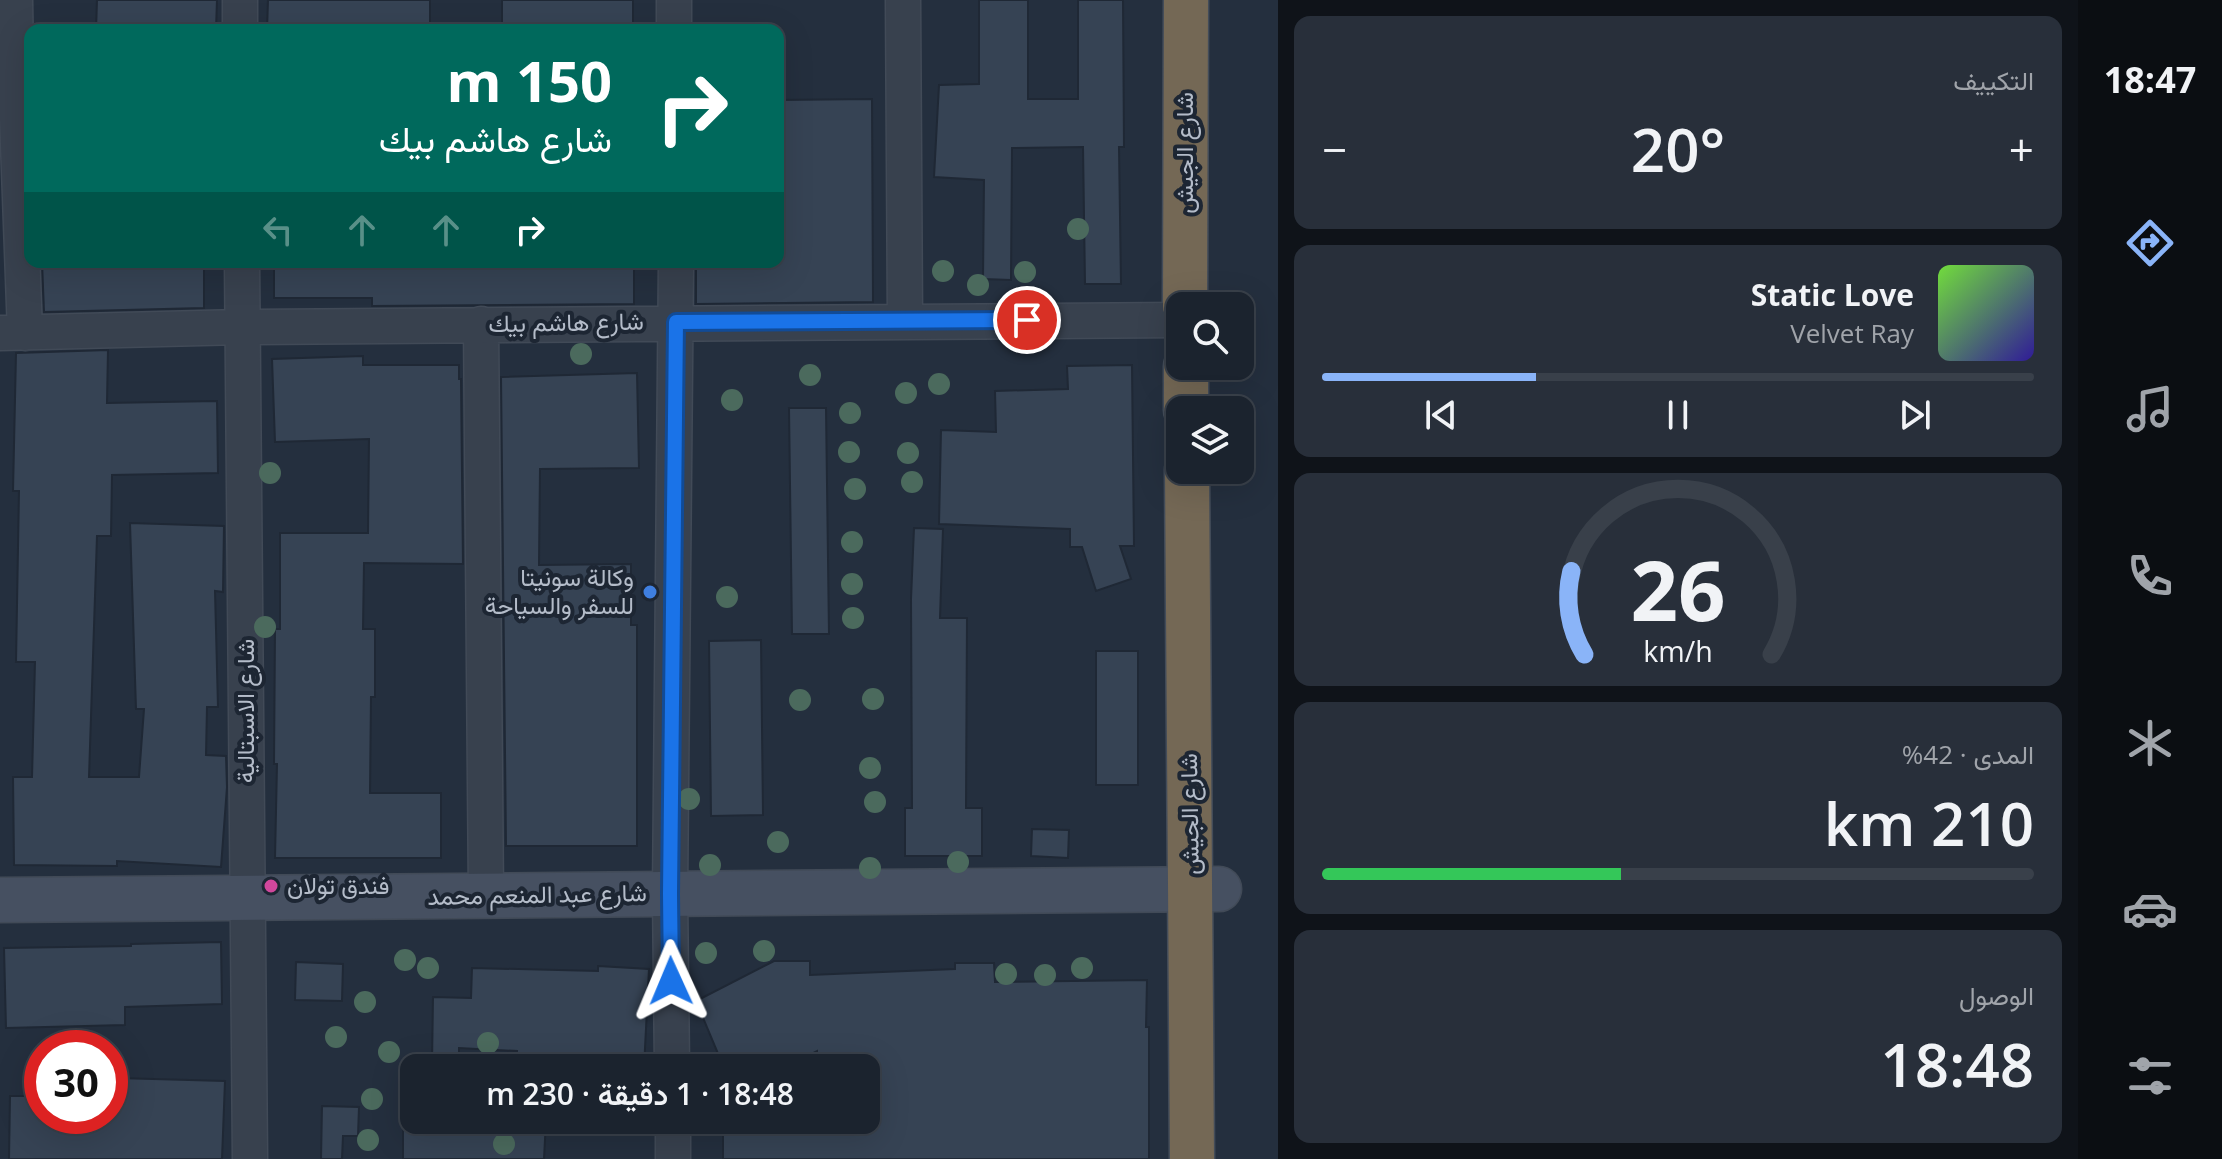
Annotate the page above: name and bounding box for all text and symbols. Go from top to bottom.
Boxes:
text: 150 m [446,42,612,118]
text: 18:47 [2104,55,2196,104]
icon: right [640,56,744,160]
text: التكييف [1953,62,2034,98]
street label: شارع الجيش [1167,92,1201,214]
text: 20° [1631,108,1725,190]
text: شارع هاشم بيك [379,114,612,163]
text: − [1322,119,1347,179]
text: + [2009,119,2034,179]
icon: left [256,208,300,252]
icon: ahead [340,208,384,252]
icon: ahead [424,208,468,252]
icon: right [508,208,552,252]
icon: directions [2122,215,2178,271]
text: Static Love [1751,274,1914,315]
pin [993,286,1061,354]
map controls [1166,292,1254,484]
button: search [1166,292,1254,380]
icon: arrive [1005,298,1049,342]
street label: شارع هاشم بيك [488,304,644,340]
text: Velvet Ray [1790,315,1914,351]
icon: music [2122,381,2178,437]
icon: previous [1419,393,1463,437]
icon: pause [1656,393,1700,437]
icon: next [1893,393,1937,437]
button: layers [1166,396,1254,484]
text: 26 [1630,532,1726,645]
icon: phone [2122,548,2178,604]
place label: وكالة سونيتا للسفر والسياحة [485,560,634,621]
marker: وكالة سونيتا للسفر والسياحة [641,583,659,601]
text: km/h [1643,632,1713,671]
street label: شارع الاسبتالية [228,639,262,783]
icon: climate [2122,715,2178,771]
text: المدى · 42% [1902,736,2034,772]
street label: شارع الجيش [1171,753,1207,875]
text: 210 km [1824,782,2034,864]
place label: فندق تولان [287,868,390,901]
street label: شارع عبد المنعم محمد [427,875,647,913]
marker: فندق تولان [262,877,280,895]
icon: car [2122,881,2178,937]
position arrow [629,939,713,1023]
text: الوصول [1959,977,2034,1013]
text: 18:48 [1880,1023,2034,1105]
speed limit sign: 30 [24,1030,128,1134]
icon: filters [2122,1048,2178,1104]
text: 18:48 · 1 دقيقة · 230 m [486,1073,794,1114]

